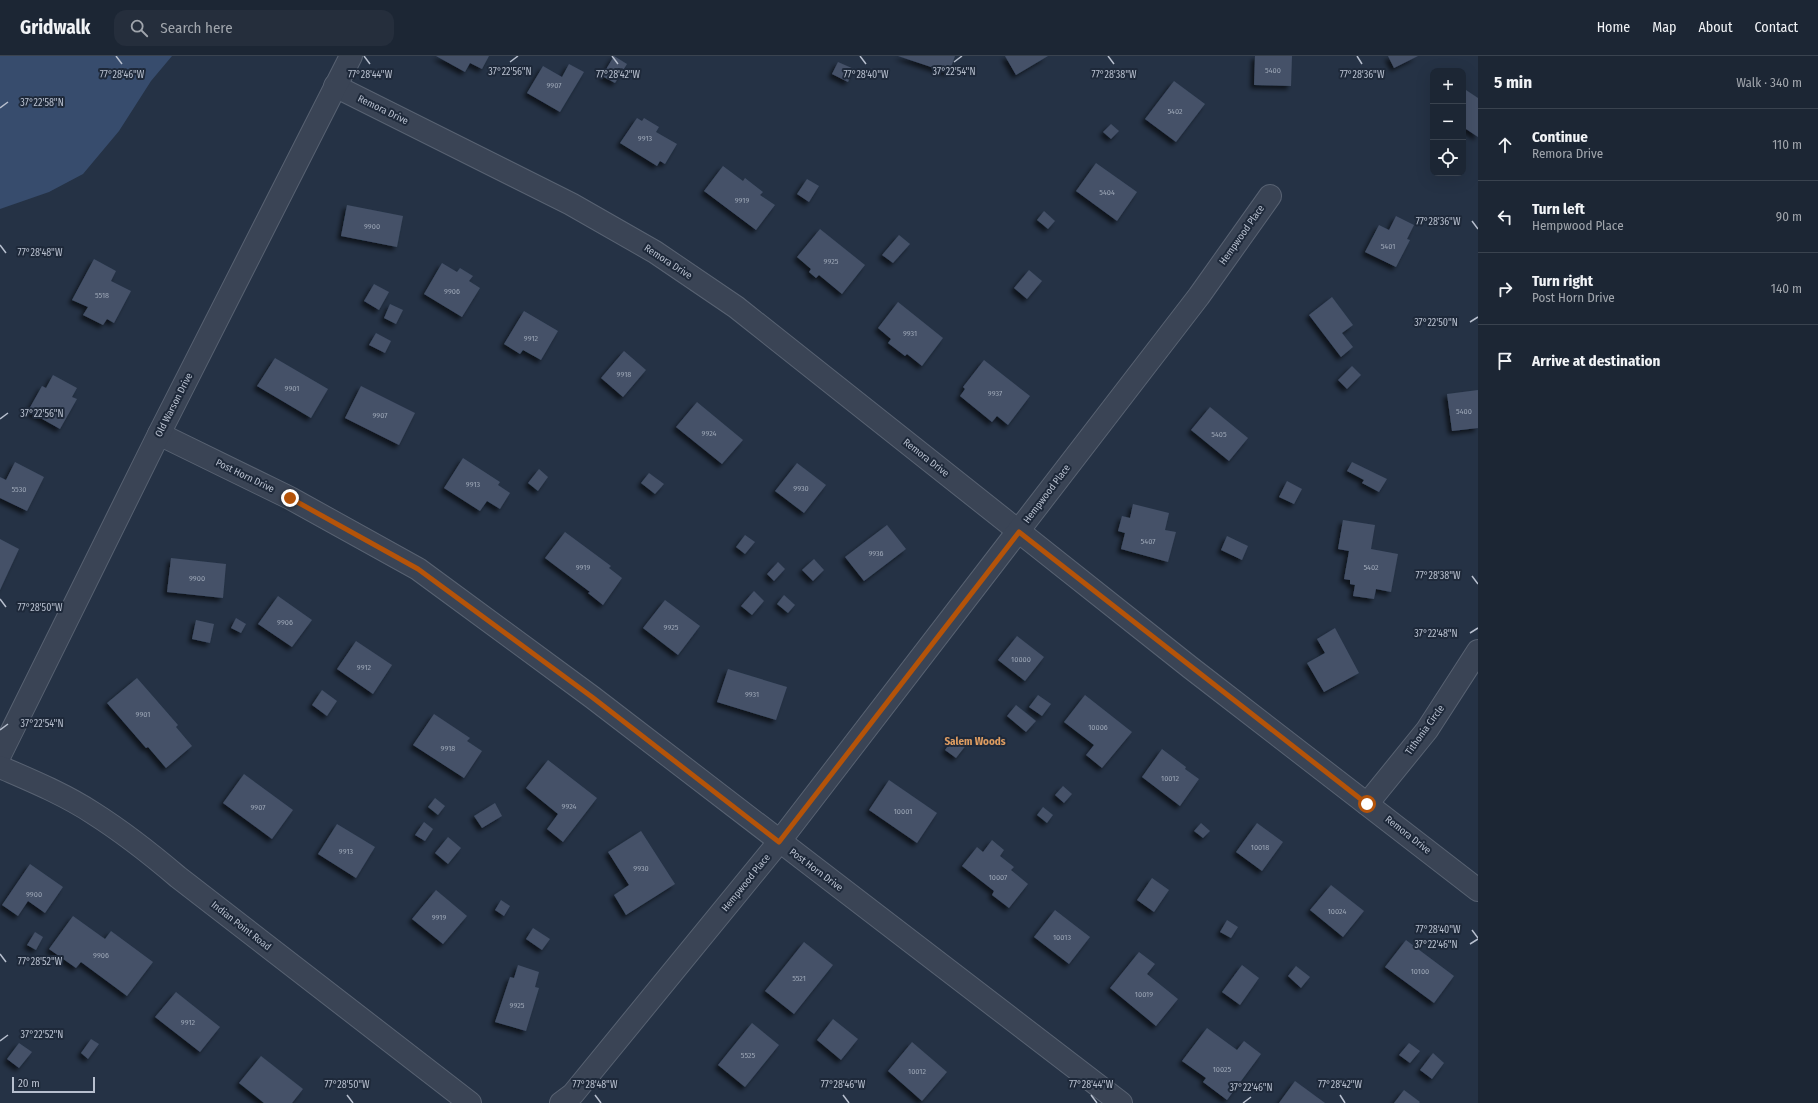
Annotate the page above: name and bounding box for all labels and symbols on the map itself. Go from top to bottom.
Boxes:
text: 37°22'56"N [488,66,532,78]
text: 37°22'54"N [933,66,975,78]
house number: 5400 [1265,66,1281,75]
text: 77°28'46"W [100,69,145,81]
text: 77°28'44"W [348,69,393,81]
text: 77°28'42"W [596,69,641,81]
text: 77°28'40"W [843,69,889,81]
text: 77°28'38"W [1092,69,1137,81]
text: 77°28'36"W [1340,69,1385,81]
house number: 9907 [546,81,562,90]
street label: Remora Drive [356,93,410,127]
text: 37°22'58"N [20,97,64,109]
house number: 5402 [1167,107,1183,116]
house number: 9913 [638,134,653,143]
house number: 5404 [1099,188,1115,197]
house number: 9919 [735,196,749,205]
street label: Hempwood Place [1217,203,1267,267]
text: 77°28'36"W [1416,216,1461,228]
house number: 9900 [364,222,380,231]
street label: Remora Drive [642,242,694,282]
house number: 5401 [1381,242,1395,251]
text: 77°28'48"W [18,247,63,259]
house number: 9925 [824,257,839,266]
house number: 9906 [444,287,460,296]
house number: 5518 [95,291,109,300]
text: 37°22'50"N [1414,317,1458,329]
house number: 9931 [903,329,917,338]
house number: 9912 [524,334,539,343]
house number: 9918 [617,370,631,379]
street label: Old Warson Drive [153,371,195,439]
house number: 9901 [285,384,299,393]
house number: 9937 [988,389,1003,398]
house number: 5400 [1456,407,1472,416]
text: 37°22'56"N [20,408,64,420]
house number: 9907 [372,411,388,420]
house number: 9924 [702,429,717,438]
house number: 5405 [1211,430,1227,439]
street label: Remora Drive [901,436,951,480]
street label: Post Horn Drive [214,457,276,495]
street label: Hempwood Place [1021,462,1073,526]
house number: 9913 [466,480,481,489]
house number: 9930 [793,484,809,493]
house number: 5530 [11,485,27,494]
route end [281,489,299,507]
house number: 5407 [1141,537,1156,546]
house number: 9936 [868,549,884,558]
house number: 9919 [576,563,590,572]
house number: 5402 [1363,563,1379,572]
text: 77°28'38"W [1416,570,1461,582]
house number: 9900 [189,574,205,583]
text: 77°28'50"W [17,602,63,614]
house number: 9906 [277,618,293,627]
house number: 9925 [664,623,679,632]
text: 37°22'48"N [1414,628,1458,640]
house number: 10000 [1011,655,1031,664]
house number: 9912 [357,663,372,672]
house number: 9931 [745,690,759,699]
street label: Tithonia Circle [1403,703,1447,757]
house number: 9901 [136,710,150,719]
text: 37°22'54"N [21,718,63,730]
house number: 10006 [1088,723,1108,732]
district label: Salem Woods [944,735,1006,748]
house number: 9918 [441,744,455,753]
house number: 10012 [1161,774,1179,783]
route start [1358,795,1376,813]
house number: 9924 [562,802,577,811]
house number: 9907 [250,803,266,812]
house number: 10001 [894,807,912,816]
street label: Remora Drive [1383,813,1433,857]
house number: 10018 [1251,843,1269,852]
street label: Post Horn Drive [787,846,845,894]
house number: 9913 [339,847,354,856]
street label: Hempwood Place [719,852,773,914]
house number: 9930 [633,864,649,873]
house number: 10007 [989,873,1008,882]
house number: 9900 [26,890,42,899]
street label: Indian Point Road [209,899,273,953]
house number: 10024 [1328,907,1346,916]
house number: 9919 [432,913,446,922]
text: 77°28'40"W [1415,924,1461,936]
house number: 10013 [1053,933,1071,942]
text: 37°22'46"N [1414,939,1458,951]
house number: 9906 [93,951,109,960]
text: 77°28'52"W [18,956,63,968]
house number: 10100 [1411,967,1429,976]
house number: 5521 [792,974,806,983]
house number: 10019 [1135,990,1153,999]
house number: 9925 [510,1001,525,1010]
house number: 9912 [181,1018,196,1027]
text: 37°22'52"N [21,1029,63,1041]
house number: 5525 [741,1051,756,1060]
house number: 10025 [1213,1065,1232,1074]
house number: 10012 [908,1067,926,1076]
scale bar [12,1075,95,1094]
text: 77°28'50"W [324,1079,370,1091]
text: 77°28'48"W [573,1079,618,1091]
text: 77°28'46"W [821,1079,866,1091]
text: 77°28'44"W [1069,1079,1114,1091]
text: 77°28'42"W [1318,1079,1363,1091]
text: 37°22'46"N [1229,1082,1273,1094]

